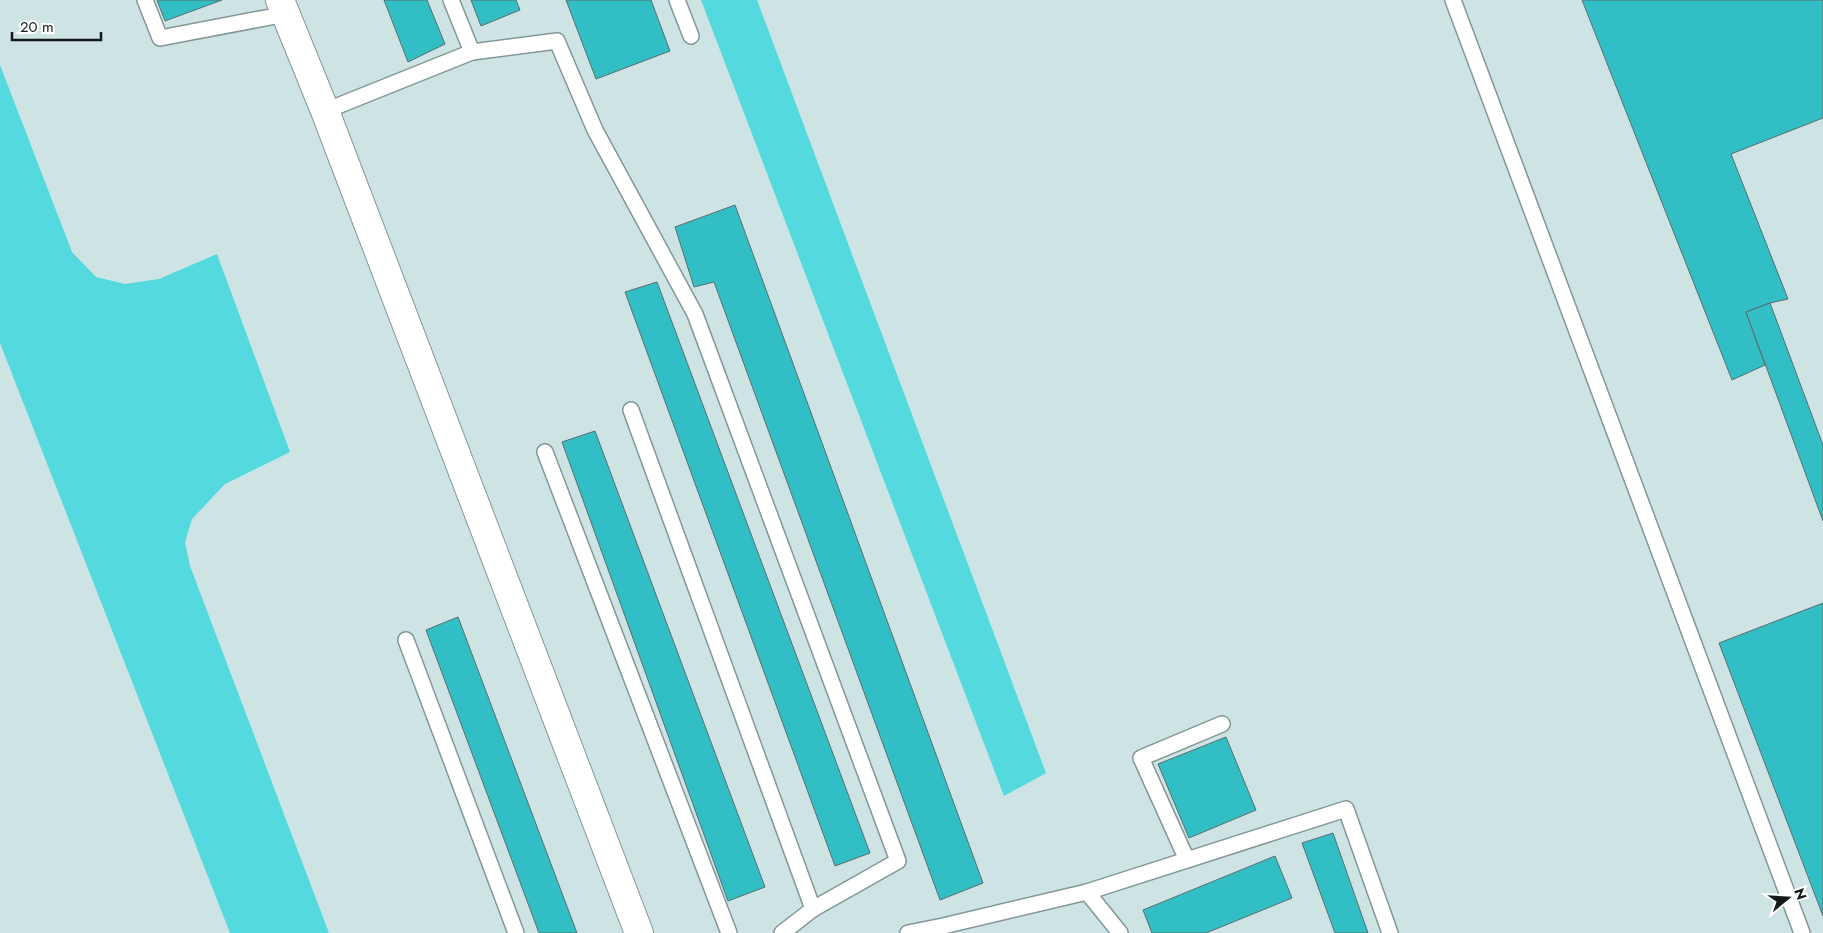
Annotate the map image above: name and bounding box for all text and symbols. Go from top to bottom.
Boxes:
scale bar [12,10,101,42]
text: 20 m [20,16,54,38]
north arrow [1763,873,1813,923]
text: N [1789,886,1812,902]

